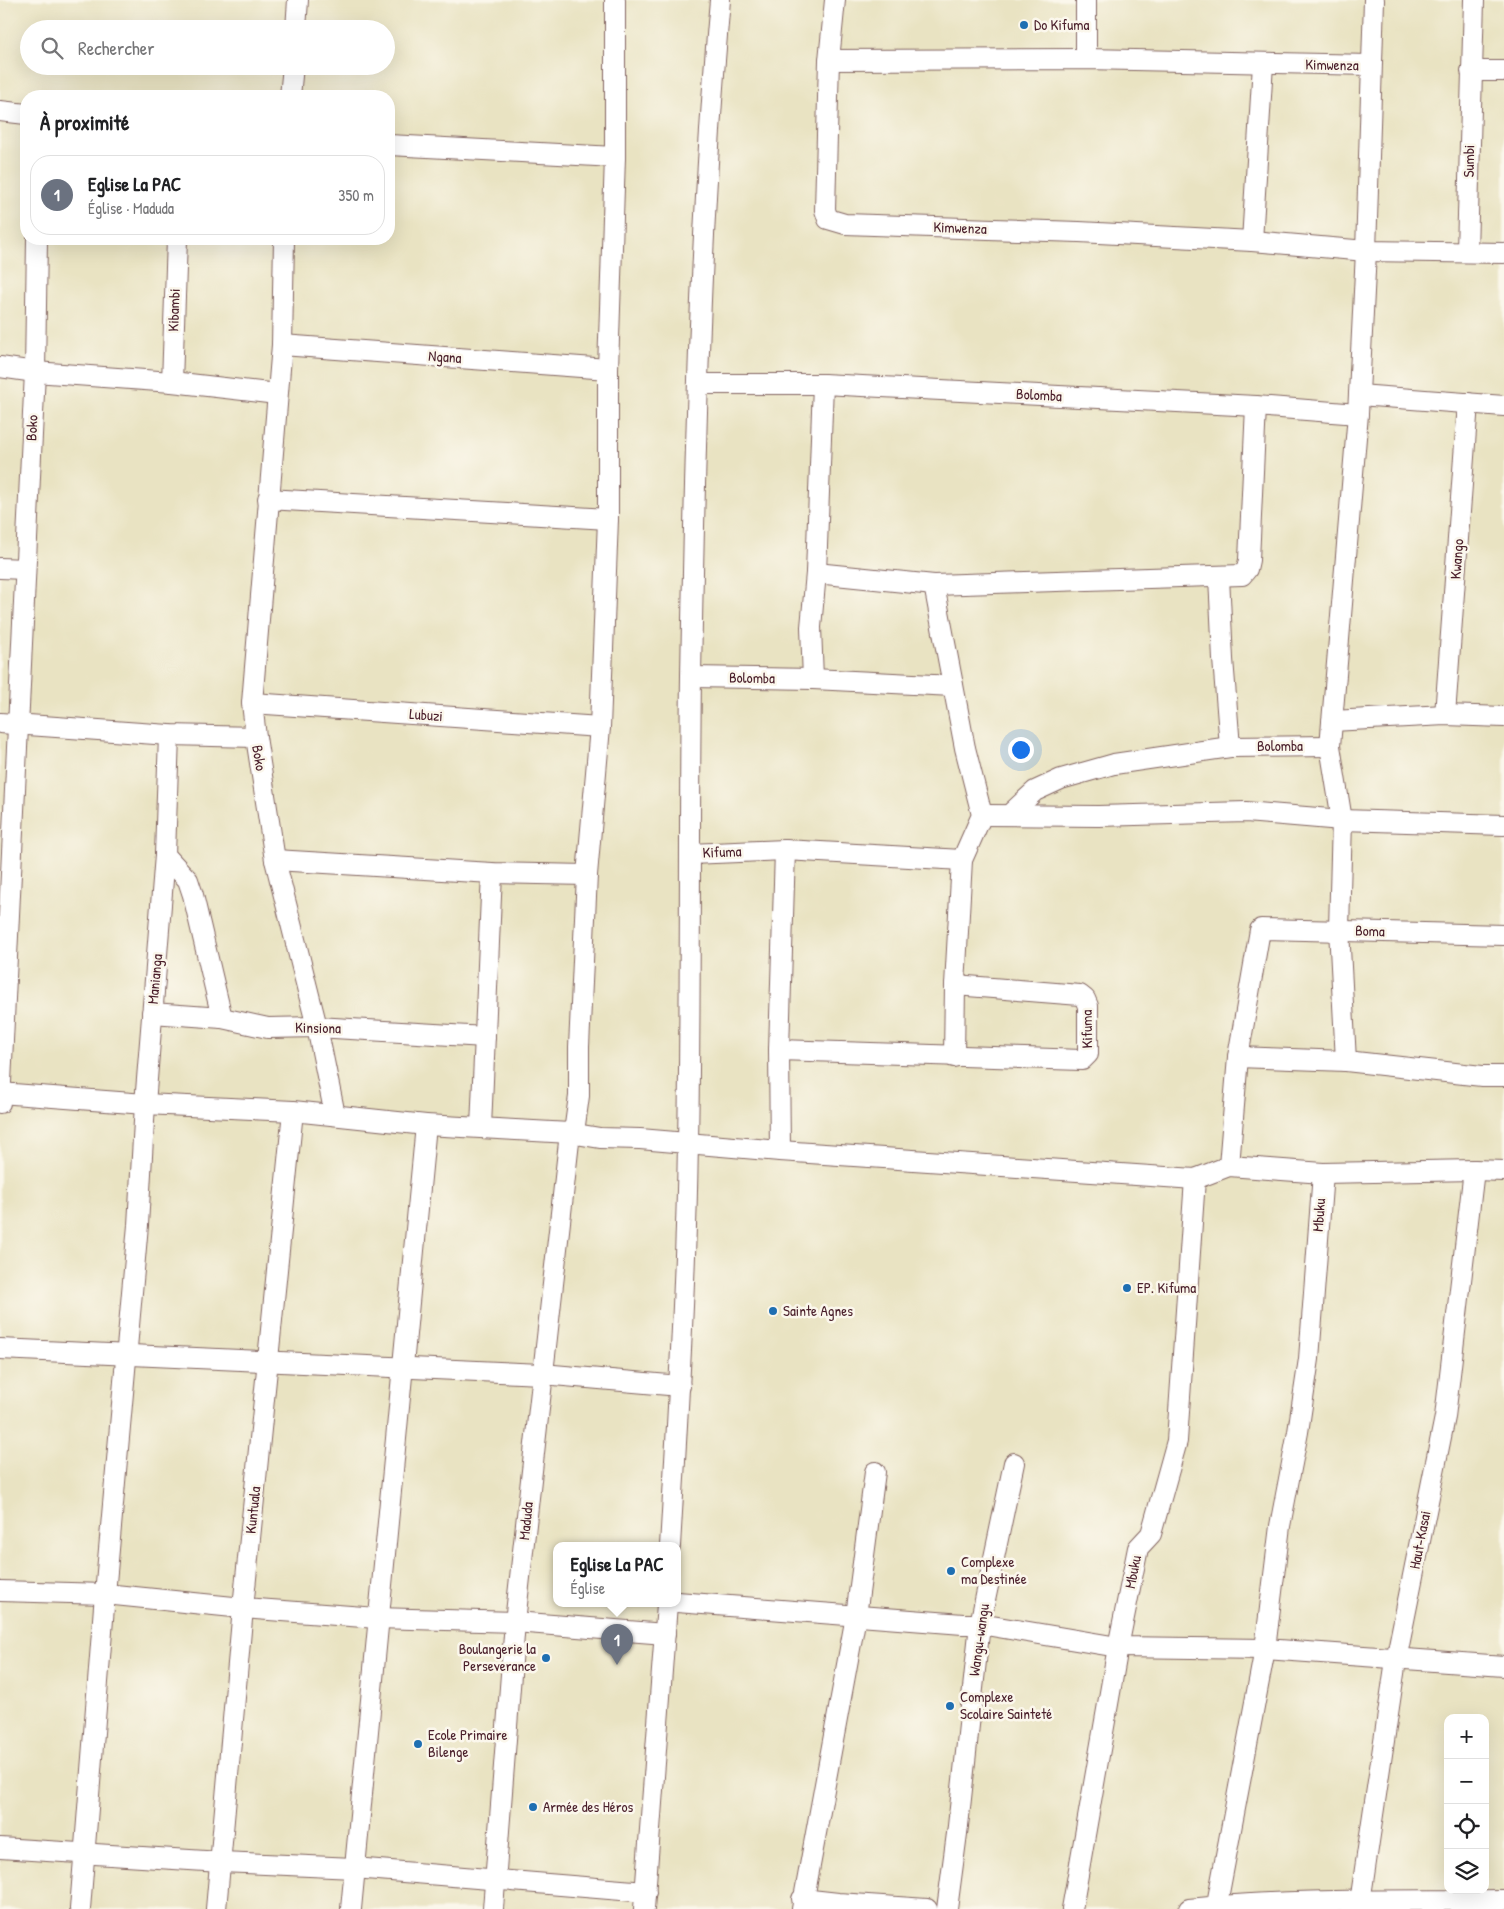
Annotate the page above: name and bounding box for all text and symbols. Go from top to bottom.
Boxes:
place label: Do Kifuma [1034,14,1089,35]
marker: Do Kifuma [1018,19,1030,31]
search box [20,20,395,75]
icon: search [38,34,66,62]
text: Rechercher [78,35,155,61]
street label: Kimwenza [1305,54,1359,75]
text: À proximité [40,108,129,137]
street label: Sumbi [1458,144,1479,177]
text: Eglise La PAC [88,171,181,197]
text: 1 [54,184,60,206]
text: 350 m [338,184,374,206]
text: Église · Maduda [88,197,174,219]
street label: Kimwenza [933,216,987,239]
street label: Kibambi [162,288,185,332]
street label: Ngana [428,345,462,368]
street label: Bolomba [1016,383,1063,406]
street label: Boko [20,414,43,441]
street label: Kwango [1445,538,1468,580]
street label: Bolomba [729,667,775,688]
street label: Lubuzi [409,703,443,726]
street label: Bolomba [1257,735,1303,756]
your location [1008,737,1034,763]
street label: Boko [247,743,272,772]
street label: Kifuma [702,840,742,863]
street label: Boma [1355,919,1385,942]
street label: Manianga [142,953,167,1005]
street label: Kifuma [1076,1009,1097,1049]
street label: Kinsiona [295,1017,341,1038]
street label: Mbuku [1307,1198,1330,1232]
place label: EP. Kifuma [1137,1277,1196,1298]
marker: EP. Kifuma [1121,1282,1133,1294]
place label: Sainte Agnes [783,1300,853,1321]
marker: Sainte Agnes [767,1305,779,1317]
street label: Kuntuala [240,1485,265,1535]
street label: Maduda [513,1501,538,1541]
street label: Haut-Kasai [1404,1509,1435,1571]
popup [553,1542,681,1607]
text: Eglise La PAC [570,1551,664,1577]
place label: Complexe ma Destinée [961,1551,1027,1589]
street label: Mbuku [1119,1554,1146,1590]
marker: Complexe ma Destinée [945,1565,957,1577]
text: Église [570,1577,605,1599]
street label: Wangu-wangu [963,1602,994,1677]
pin: 1 [601,1624,633,1665]
place label: Boulangerie la Perseverance [459,1638,536,1676]
marker: Boulangerie la Perseverance [540,1652,552,1664]
place label: Complexe Scolaire Sainteté [960,1686,1052,1724]
marker: Complexe Scolaire Sainteté [944,1700,956,1712]
map controls [1444,1714,1489,1894]
button: + [1444,1714,1489,1759]
place label: Ecole Primaire Bilenge [428,1724,507,1762]
marker: Ecole Primaire Bilenge [412,1738,424,1750]
button: − [1444,1759,1489,1804]
place label: Armée des Héros [543,1796,634,1817]
marker: Armée des Héros [527,1801,539,1813]
button: locate [1444,1804,1489,1849]
button: layers [1444,1849,1489,1894]

